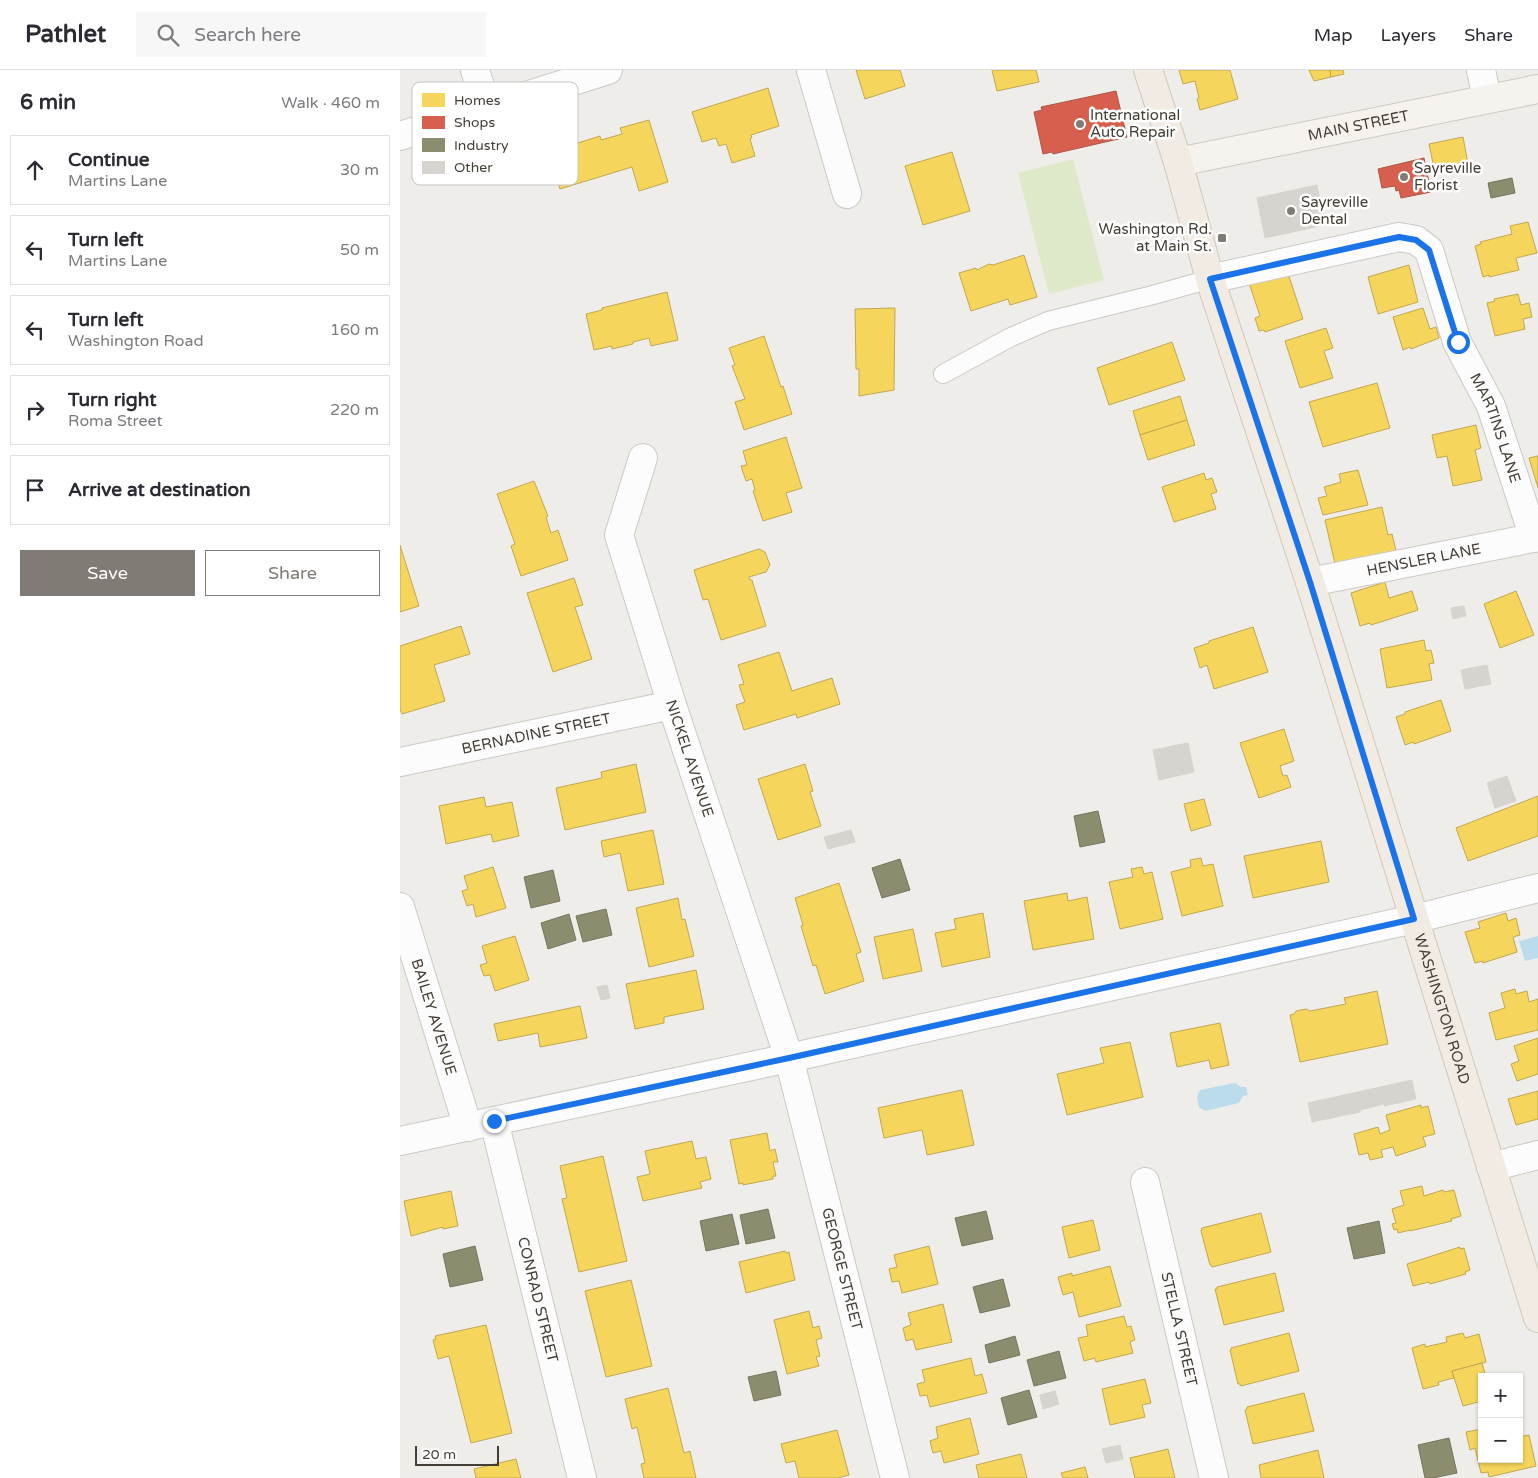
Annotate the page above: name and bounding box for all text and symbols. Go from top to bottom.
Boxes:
search box [136,12,486,57]
text: Pathlet [25,20,106,49]
icon: search [154,21,182,49]
text: Search here [194,24,301,46]
text: Map [1314,24,1353,46]
text: Layers [1381,24,1436,46]
text: Share [1464,24,1513,46]
legend [412,82,578,185]
text: 6 min [20,90,76,115]
text: Homes [454,92,501,109]
text: Walk · 460 m [281,93,380,113]
place label: International Auto Repair [1090,106,1180,141]
street label: MAIN STREET [1306,106,1410,144]
text: Shops [454,114,495,131]
marker: International Auto Repair [1074,118,1086,130]
text: Industry [454,137,509,154]
text: Continue [68,149,150,171]
icon: ahead [21,156,49,184]
text: Other [454,159,493,176]
place label: Sayreville Florist [1414,159,1481,194]
text: 30 m [340,160,379,180]
text: Martins Lane [68,171,167,191]
marker: Sayreville Florist [1398,171,1410,183]
place label: Sayreville Dental [1301,193,1368,228]
marker: Sayreville Dental [1285,205,1297,217]
place label: Washington Rd. at Main St. [1099,220,1212,255]
text: Turn left [68,229,144,251]
marker: Washington Rd. at Main St. [1216,232,1228,244]
icon: left [21,236,49,264]
text: 50 m [340,240,379,260]
text: Martins Lane [68,251,167,271]
text: Turn left [68,309,144,331]
icon: left [21,316,49,344]
text: 160 m [330,320,379,340]
text: Washington Road [68,331,204,351]
route start [1447,331,1470,354]
street label: MARTINS LANE [1466,370,1524,485]
text: Turn right [68,389,156,411]
icon: right [21,396,49,424]
text: 220 m [330,400,379,420]
text: Roma Street [68,411,163,431]
icon: arrive [21,476,49,504]
text: Arrive at destination [68,479,251,501]
street label: HENSLER LANE [1365,539,1483,580]
button: Save [20,550,195,596]
button: Share [205,550,380,596]
street label: NICKEL AVENUE [662,697,718,819]
street label: BERNADINE STREET [460,709,612,758]
street label: WASHINGTON ROAD [1410,931,1474,1086]
street label: BAILEY AVENUE [407,956,460,1077]
route end [483,1110,506,1133]
street label: GEORGE STREET [818,1206,866,1332]
street label: CONRAD STREET [514,1235,562,1364]
street label: STELLA STREET [1157,1270,1201,1388]
map controls [1478,1373,1523,1463]
button: + [1478,1373,1523,1418]
button: − [1478,1418,1523,1463]
scale bar [415,1443,499,1466]
text: 20 m [422,1446,456,1463]

